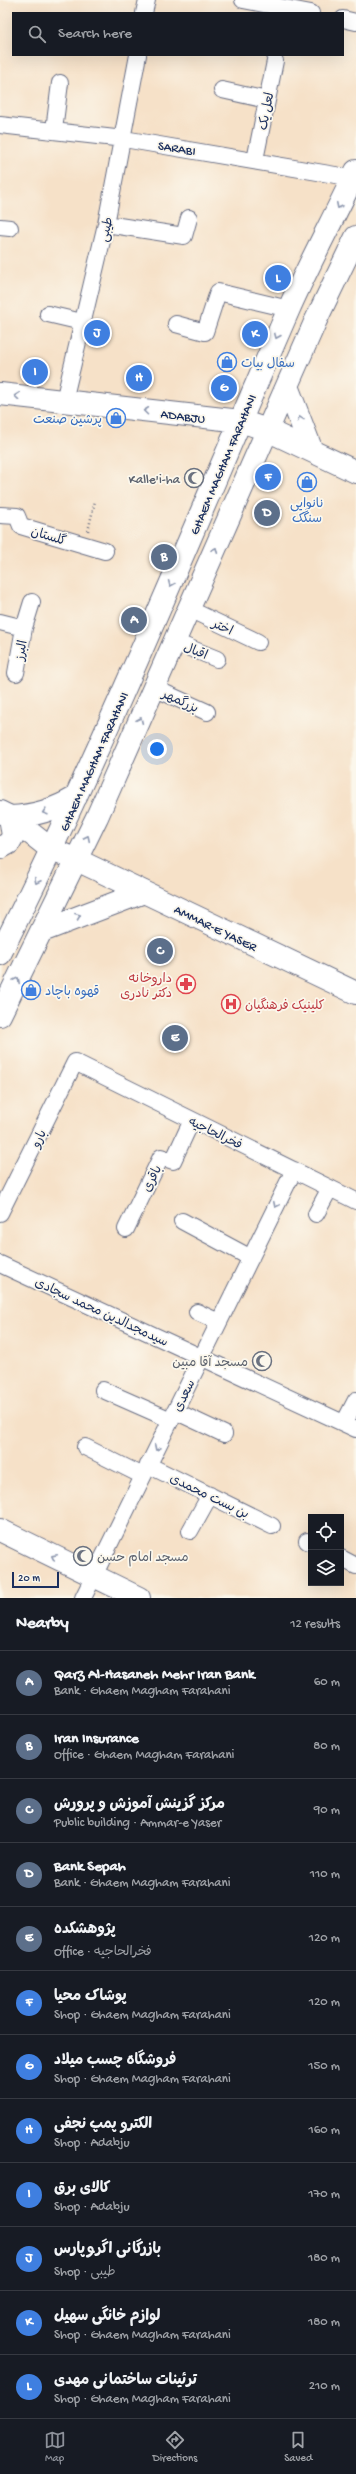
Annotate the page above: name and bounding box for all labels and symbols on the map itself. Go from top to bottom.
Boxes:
street label: لعل یک [256,91,278,132]
street label: SARABI [157,139,197,160]
one-way arrow [336,202,344,209]
street label: طیبی [97,216,118,244]
pin: L [265,263,291,293]
pin: J [84,318,110,348]
pin: K [242,319,268,349]
one-way arrow [274,333,282,340]
shop icon: سفال بیات [216,351,238,373]
pin: I [22,357,48,387]
place label: سفال بیات [241,357,295,372]
pin: H [126,363,152,393]
pin: G [211,373,237,403]
one-way arrow [14,392,20,401]
street label: GHAEM MAGHAM FARAHANI [188,393,261,537]
shop icon: پرشین صنعت [105,407,127,429]
one-way arrow [143,407,149,416]
street label: ADABJU [160,407,206,428]
place label: پرشین صنعت [33,413,102,428]
one-way arrow [296,415,304,422]
pin: F [255,462,281,492]
mosque icon: Kalle'i-ha [183,467,205,489]
shop icon: نانوایی سنگک [296,471,318,493]
place label: Kalle'i-ha [129,473,181,488]
place label: نانوایی سنگک [290,497,324,527]
pin: D [254,498,280,528]
street label: گلستان [29,523,69,550]
pin: B [151,542,177,572]
one-way arrow [210,546,218,554]
one-way arrow [167,581,175,588]
pin: A [121,605,147,635]
street label: اختر [208,617,235,640]
street label: البرز [13,639,32,663]
street label: اقبال [181,641,209,664]
street label: بزرگمهر [158,685,201,717]
street label: GHAEM MAGHAM FARAHANI [58,690,133,834]
one-way arrow [135,716,143,724]
your location [147,739,167,759]
one-way arrow [42,807,49,816]
one-way arrow [82,835,90,843]
one-way arrow [34,877,41,884]
street label: AMMAR-E YASER [171,903,260,956]
one-way arrow [75,912,82,920]
pin: C [147,936,173,966]
place label: داروخانه دکتر نادری [120,972,172,1002]
pharmacy icon: داروخانه دکتر نادری [175,973,197,995]
one-way arrow [13,977,20,984]
shop icon: قهوه باچاد [20,979,42,1001]
place label: قهوه باچاد [45,985,99,1000]
hospital icon: کلینیک فرهنگیان [220,993,242,1015]
place label: کلینیک فرهنگیان [245,997,325,1014]
pin: E [162,1023,188,1053]
street label: فخرالحاجیه [186,1115,244,1154]
street label: بارو [29,1128,51,1151]
street label: باقری [140,1163,166,1195]
one-way arrow [273,1201,281,1209]
street label: سیدمجدالدین محمد سجادی [32,1276,170,1351]
mosque icon: مسجد آقا مبین [251,1350,273,1372]
place label: مسجد آقا مبین [172,1355,248,1371]
street label: سعدی [171,1378,199,1415]
one-way arrow [154,1443,162,1451]
street label: بن بست محمدی [167,1472,251,1523]
mosque icon: مسجد امام حسن [72,1545,94,1567]
place label: مسجد امام حسن [97,1551,189,1567]
one-way arrow [51,1554,58,1562]
scale bar [12,1570,59,1589]

